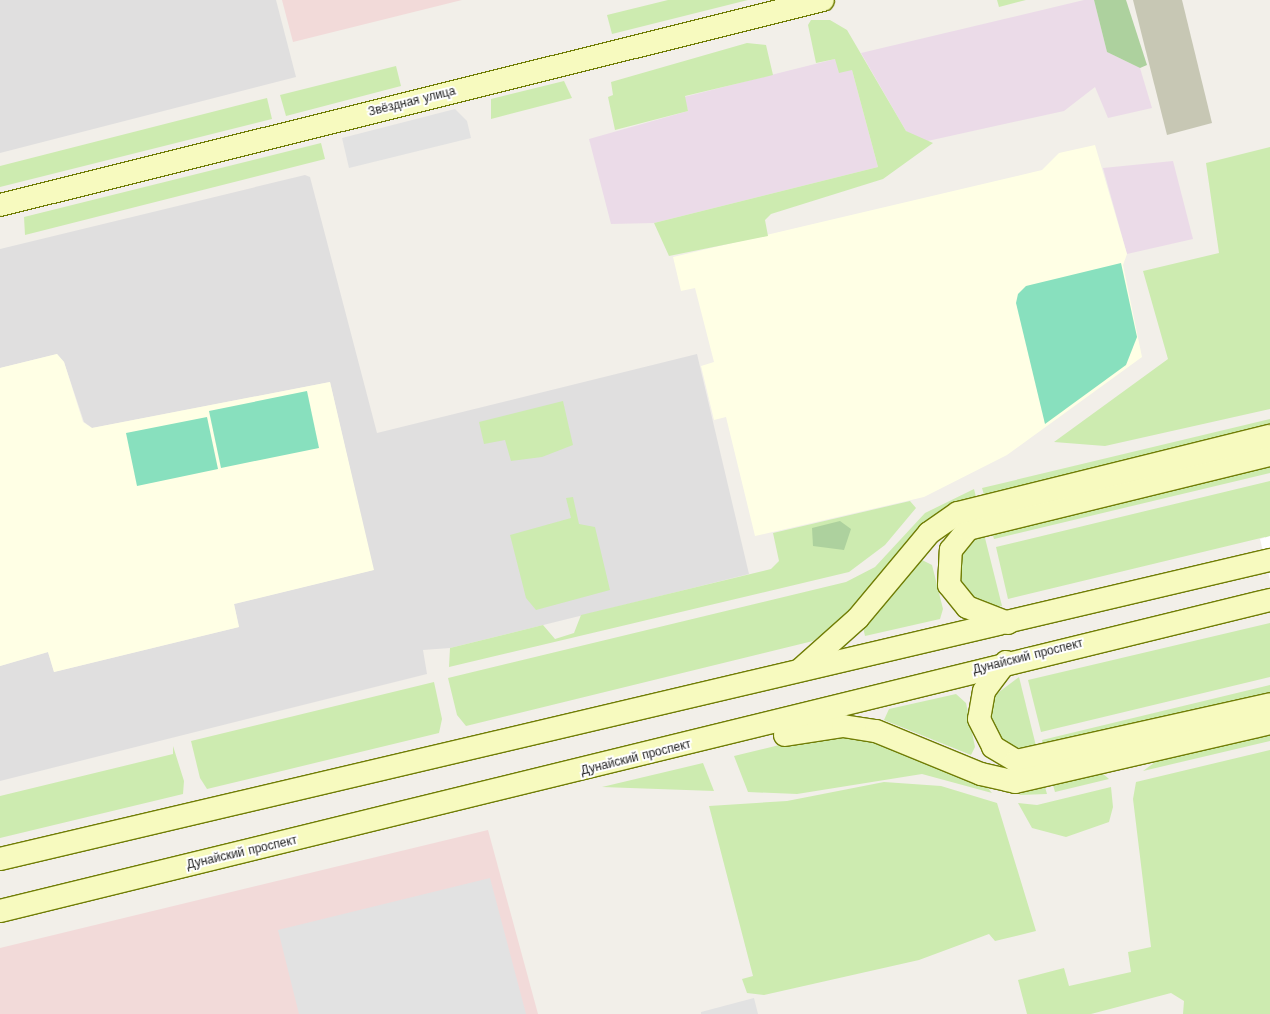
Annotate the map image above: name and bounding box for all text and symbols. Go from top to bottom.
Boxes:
street label: Звёздная улица [367,84,457,120]
street label: Дунайский проспект [971,636,1085,678]
street label: Дунайский проспект [579,737,693,779]
street label: Дунайский проспект [185,833,299,873]

